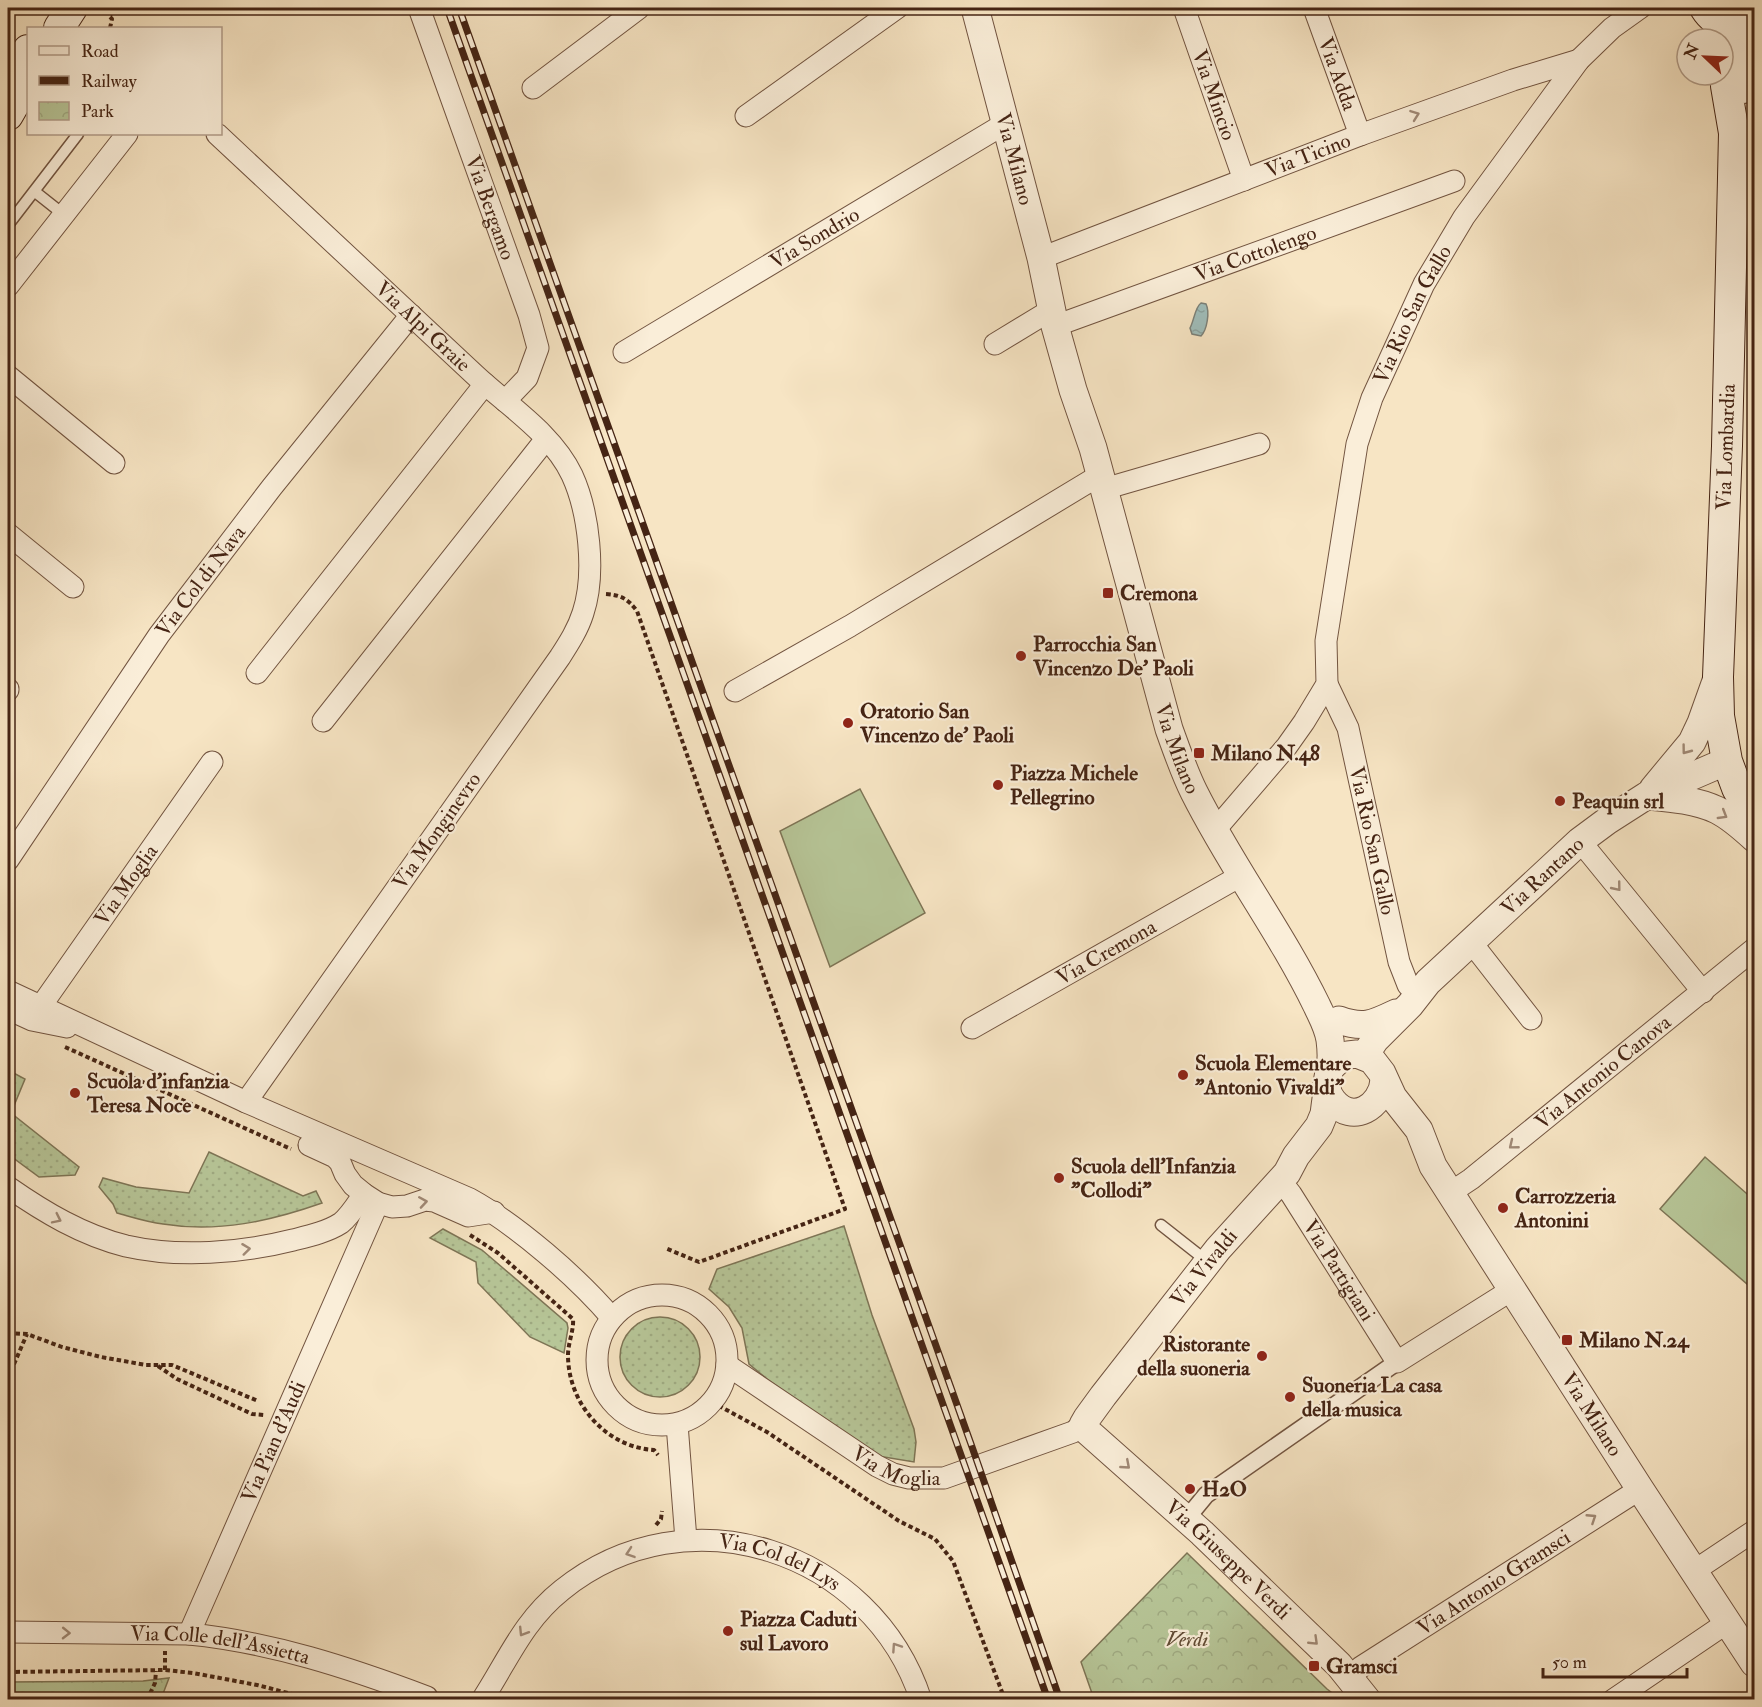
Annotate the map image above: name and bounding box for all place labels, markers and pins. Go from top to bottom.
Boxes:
place label: Cremona [1120,580,1199,607]
marker: Cremona [1101,586,1115,600]
place label: Parrocchia San Vincenzo De' Paoli [1032,631,1194,682]
marker: Parrocchia San Vincenzo De' Paoli [1014,649,1028,663]
place label: Oratorio San Vincenzo de' Paoli [859,698,1015,749]
marker: Oratorio San Vincenzo de' Paoli [841,716,855,730]
place label: Milano N.48 [1210,740,1320,767]
marker: Milano N.48 [1192,746,1206,760]
place label: Piazza Michele Pellegrino [1010,760,1138,811]
marker: Piazza Michele Pellegrino [991,778,1005,792]
place label: Peaquin srl [1572,788,1665,815]
marker: Peaquin srl [1553,794,1567,808]
place label: Scuola Elementare "Antonio Vivaldi" [1195,1050,1352,1101]
place label: Scuola d'infanzia Teresa Noce [86,1068,230,1119]
marker: Scuola Elementare "Antonio Vivaldi" [1176,1068,1190,1082]
marker: Scuola d'infanzia Teresa Noce [68,1086,82,1100]
place label: Scuola dell'Infanzia "Collodi" [1071,1153,1237,1204]
marker: Scuola dell'Infanzia "Collodi" [1052,1171,1066,1185]
place label: Carrozzeria Antonini [1514,1183,1617,1234]
marker: Carrozzeria Antonini [1496,1201,1510,1215]
place label: Milano N.24 [1578,1327,1690,1354]
place label: Ristorante della suoneria [1137,1331,1251,1382]
marker: Milano N.24 [1560,1333,1574,1347]
marker: Ristorante della suoneria [1255,1349,1269,1363]
place label: Suoneria La casa della musica [1302,1372,1443,1423]
marker: Suoneria La casa della musica [1283,1390,1297,1404]
place label: H2O [1202,1476,1247,1503]
marker: H2O [1183,1482,1197,1496]
place label: Piazza Caduti sul Lavoro [740,1606,858,1657]
marker: Piazza Caduti sul Lavoro [721,1624,735,1638]
place label: Gramsci [1326,1653,1398,1680]
marker: Gramsci [1307,1659,1321,1673]

